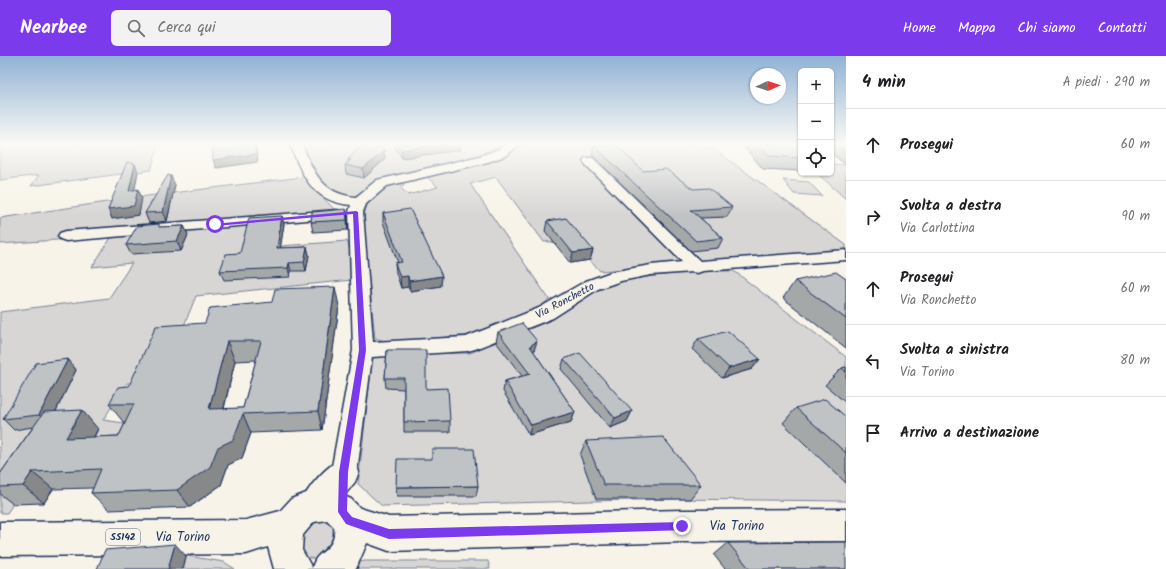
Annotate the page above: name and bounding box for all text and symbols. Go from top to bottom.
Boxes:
search box [111,10,391,46]
text: Nearbee [20,13,87,43]
text: Cerca qui [157,16,215,40]
icon: search [125,17,147,39]
text: Home [903,17,936,39]
text: Mappa [958,17,995,39]
text: Chi siamo [1017,17,1076,39]
text: Contatti [1098,17,1146,39]
north arrow [750,68,786,104]
map controls [798,68,834,176]
button: + [798,68,834,104]
text: 4 min [862,69,906,96]
text: A piedi · 290 m [1063,72,1150,93]
button: − [798,104,834,140]
text: Prosegui [900,133,953,157]
icon: ahead [862,134,884,156]
text: 60 m [1121,134,1150,155]
button: locate [798,140,834,176]
text: Svolta a destra [900,194,1001,218]
icon: right [862,206,884,228]
text: 90 m [1122,206,1150,227]
route start [206,215,224,233]
text: Via Carlottina [900,218,975,239]
text: Prosegui [900,266,953,290]
street label: Via Ronchetto [532,278,598,324]
icon: ahead [862,278,884,300]
text: 60 m [1121,278,1150,299]
text: Via Ronchetto [900,290,976,311]
text: Svolta a sinistra [900,338,1009,362]
icon: left [862,350,884,372]
text: 80 m [1120,350,1150,371]
text: Via Torino [900,362,954,383]
text: Arrivo a destinazione [900,421,1039,445]
icon: arrive [862,422,884,444]
street label: Via Torino [710,516,764,537]
route end [673,517,691,535]
street label: Via Torino [156,527,210,548]
road number: SS142 [106,529,140,545]

